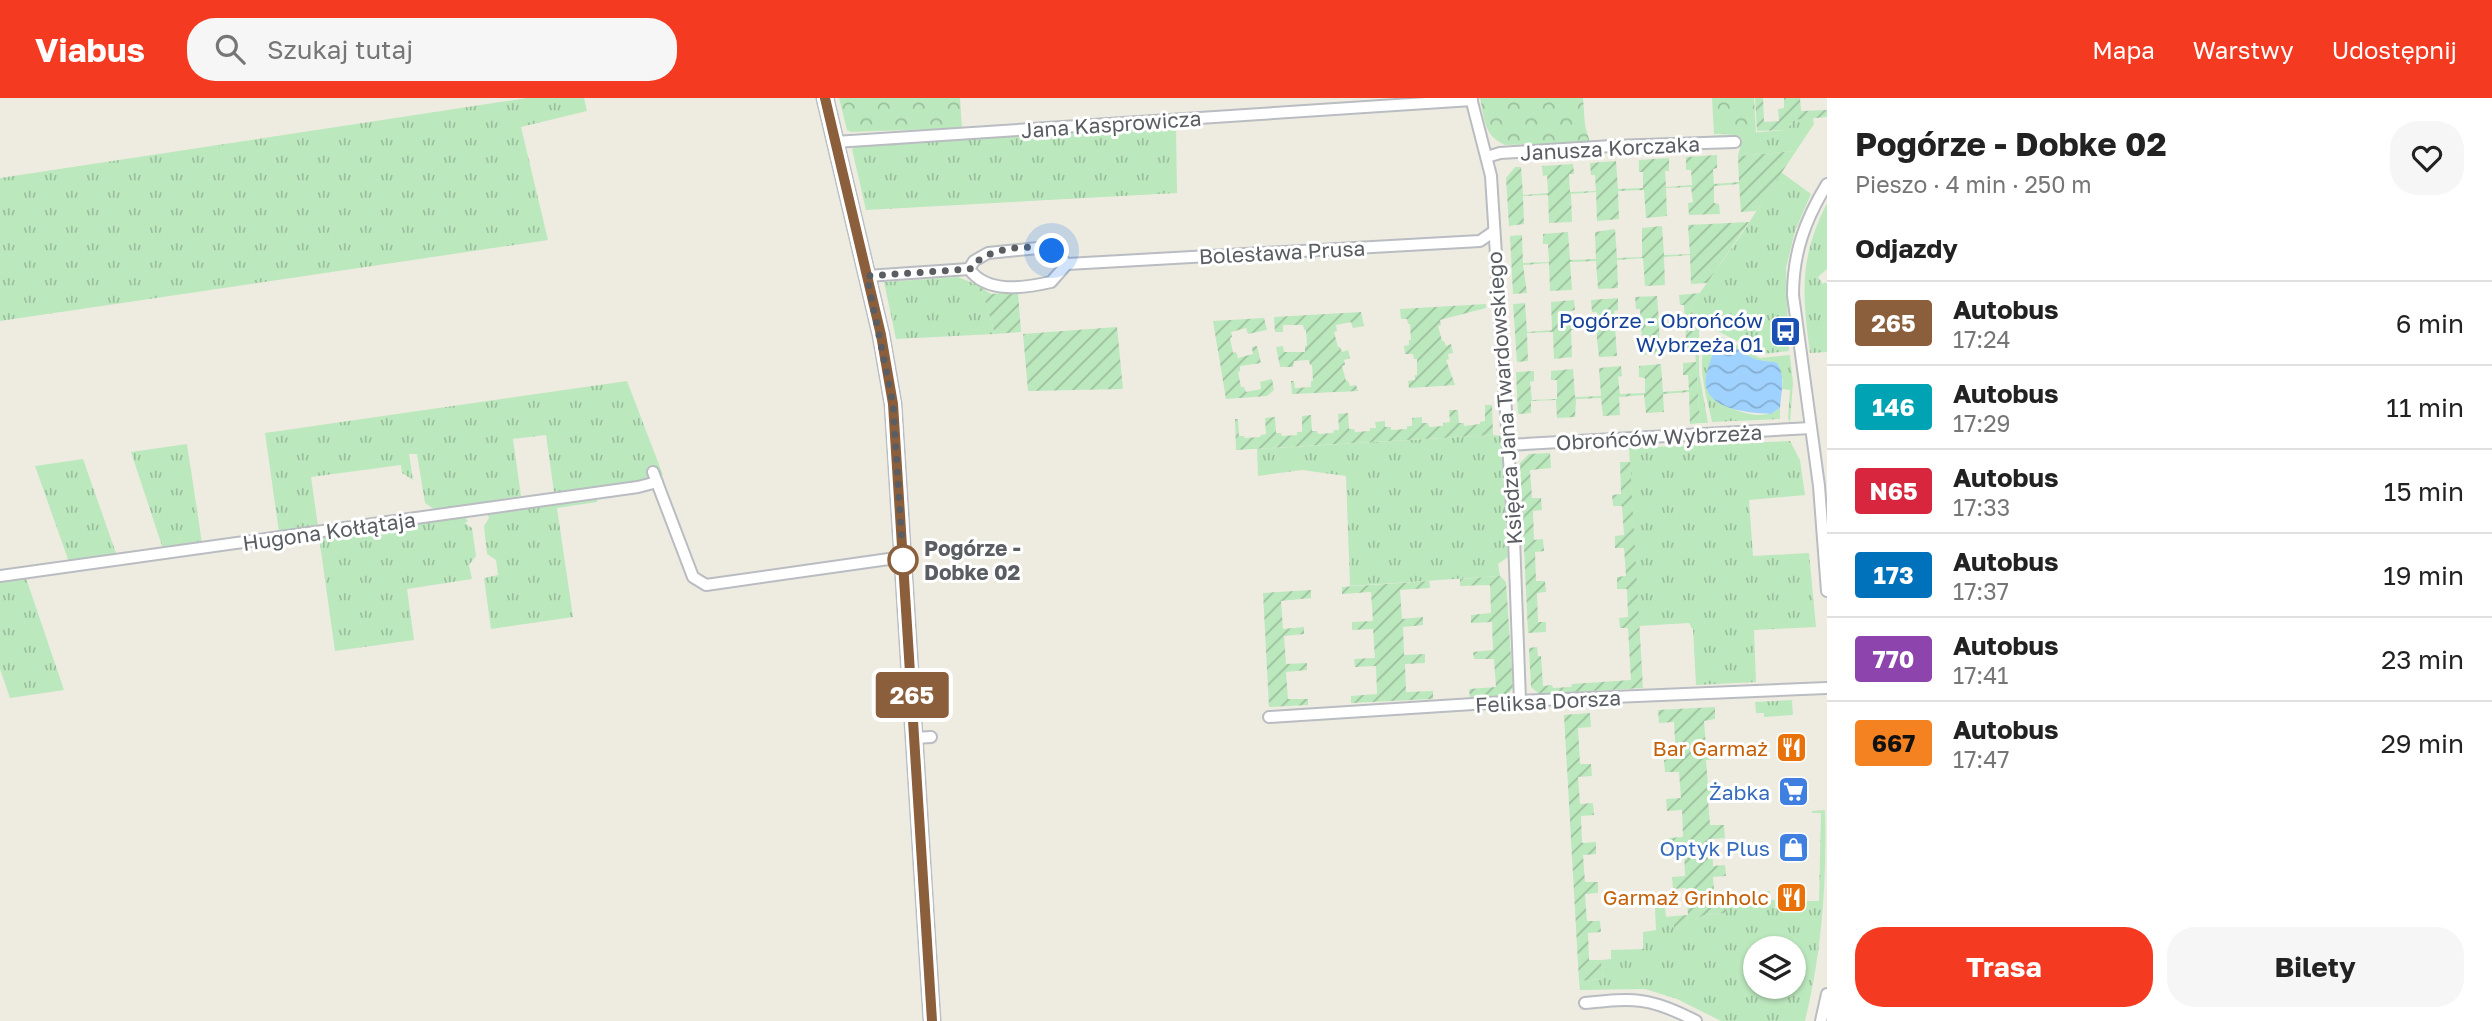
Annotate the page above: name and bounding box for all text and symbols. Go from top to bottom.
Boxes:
search box [187,18,677,81]
text: Viabus [35,30,145,69]
icon: search [211,30,249,68]
text: Szukaj tutaj [267,34,413,65]
text: Mapa [2092,35,2155,64]
text: Warstwy [2193,35,2294,64]
text: Udostępnij [2332,35,2457,64]
street label: Jana Kasprowicza [1020,105,1202,143]
button: heart [2390,121,2464,195]
text: Pogórze - Dobke 02 [1855,124,2167,163]
street label: Janusza Korczaka [1519,130,1701,166]
text: Pieszo · 4 min · 250 m [1855,170,2092,198]
your location [1034,233,1069,268]
text: Odjazdy [1855,233,1958,264]
street label: Bolesława Prusa [1198,235,1366,269]
street label: Księdza Jana Twardowskiego [1481,251,1527,545]
text: Autobus [1953,294,2059,325]
place label: Pogórze - Obrońców Wybrzeża 01 [1559,307,1763,357]
text: 265 [1871,308,1916,337]
text: 6 min [2396,308,2464,339]
bus stop icon: Pogórze - Obrońców Wybrzeża 01 [1769,315,1803,349]
text: 17:24 [1953,325,2011,353]
text: Autobus [1953,378,2059,409]
text: 146 [1872,392,1915,421]
text: 11 min [2386,392,2464,423]
text: 17:29 [1953,409,2011,437]
street label: Obrońców Wybrzeża [1555,419,1763,455]
text: Autobus [1953,462,2059,493]
text: N65 [1869,476,1918,505]
text: 15 min [2384,476,2464,507]
text: 17:33 [1953,493,2010,521]
street label: Hugona Kołłątaja [241,506,417,556]
place label: Pogórze - Dobke 02 [924,535,1021,585]
marker: Pogórze - Dobke 02 [888,545,918,575]
text: Autobus [1953,546,2059,577]
text: 173 [1873,560,1914,589]
text: 19 min [2383,560,2464,591]
text: 17:37 [1953,577,2009,605]
text: Autobus [1953,630,2059,661]
text: 770 [1873,644,1914,673]
text: 23 min [2381,644,2464,675]
text: 17:41 [1953,661,2008,689]
line badge: 265 [872,672,952,718]
text: 265 [890,680,934,709]
street label: Feliksa Dorsza [1474,684,1622,718]
text: Autobus [1953,714,2059,745]
text: 667 [1872,728,1915,757]
text: 29 min [2381,728,2464,759]
restaurant icon: Bar Garmaż [1774,731,1808,765]
place label: Bar Garmaż [1653,735,1768,761]
text: 17:47 [1953,745,2009,773]
supermarket icon: Żabka [1776,775,1810,809]
place label: Żabka [1709,779,1770,805]
shop icon: Optyk Plus [1776,831,1810,865]
place label: Optyk Plus [1660,835,1770,861]
restaurant icon: Garmaż Grinholc [1775,880,1809,914]
place label: Garmaż Grinholc [1603,884,1769,910]
button: Trasa [1855,927,2153,1007]
button: Bilety [2167,927,2464,1007]
map controls [1743,936,1806,999]
button: layers [1743,936,1806,999]

